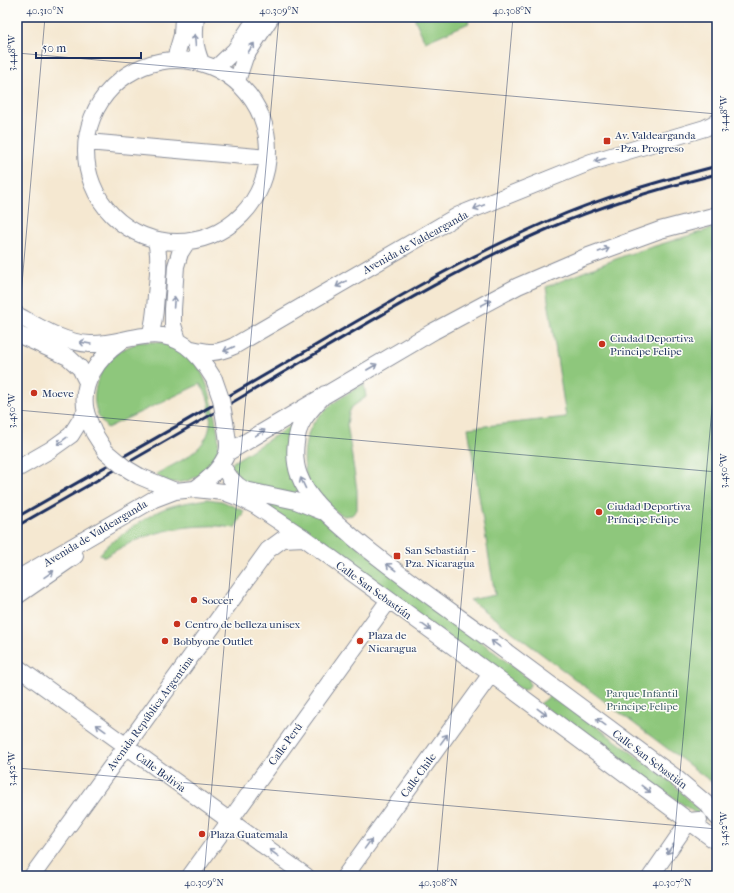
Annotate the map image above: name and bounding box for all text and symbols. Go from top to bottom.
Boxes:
text: 40.310°N [26,5,64,17]
text: 40.309°N [259,5,299,17]
text: 40.308°N [492,5,532,17]
text: 3.448°W [6,34,18,71]
scale bar [36,34,141,60]
one-way arrow [191,34,198,47]
text: 50 m [42,41,66,55]
one-way arrow [247,43,255,54]
text: 3.448°W [718,95,730,132]
place label: Av. Valdearganda - Pza. Progreso [614,129,696,155]
marker: Av. Valdearganda - Pza. Progreso [602,136,612,146]
one-way arrow [594,157,607,164]
one-way arrow [474,204,486,212]
street label: Avenida de Valdearganda [359,208,471,277]
one-way arrow [598,246,610,254]
one-way arrow [335,280,347,288]
one-way arrow [170,296,177,309]
one-way arrow [480,299,492,306]
place label: Ciudad Deportiva Principe Felipe [610,332,695,358]
one-way arrow [79,339,92,347]
marker: Ciudad Deportiva Principe Felipe [597,339,607,349]
one-way arrow [223,345,235,353]
one-way arrow [366,362,378,370]
place label: Moeve [42,387,74,400]
marker: Moeve [29,388,39,398]
text: 3.450°W [6,392,18,429]
one-way arrow [254,429,265,437]
one-way arrow [57,437,68,445]
text: 3.450°W [718,452,730,489]
one-way arrow [299,477,306,489]
street label: Avenida de Valdearganda [40,497,150,570]
place label: Ciudad Deportiva Príncipe Felipe [607,500,692,526]
marker: Ciudad Deportiva Príncipe Felipe [594,507,604,517]
place label: San Sebastián - Pza. Nicaragua [405,544,477,570]
marker: San Sebastián - Pza. Nicaragua [392,551,402,561]
street label: Calle San Sebastián [333,559,415,623]
one-way arrow [386,563,397,572]
one-way arrow [43,570,54,578]
place label: Soccer [202,594,233,607]
marker: Soccer [189,595,199,605]
place label: Centro de belleza unisex [185,618,301,631]
marker: Centro de belleza unisex [172,619,182,629]
one-way arrow [420,623,431,631]
place label: Plaza de Nicaragua [368,629,417,655]
place label: Bobbyone Outlet [173,635,253,648]
marker: Bobbyone Outlet [160,636,170,646]
marker: Plaza de Nicaragua [355,636,365,646]
one-way arrow [491,640,502,649]
street label: Avenida República Argentina [104,653,197,774]
park label: Parque Infantil Principe Felipe [606,687,678,713]
one-way arrow [537,708,548,716]
one-way arrow [595,718,606,726]
street label: Calle Perú [266,720,306,768]
one-way arrow [95,723,106,732]
street label: Calle San Sebastián [610,727,690,792]
one-way arrow [440,734,449,745]
text: 3.452°W [6,750,18,786]
street label: Calle Bolivia [133,750,189,796]
street label: Calle Chile [398,750,439,800]
one-way arrow [641,785,652,794]
text: 3.452°W [718,810,730,846]
place label: Plaza Guatemala [210,828,289,841]
marker: Plaza Guatemala [197,829,207,839]
one-way arrow [364,839,372,850]
one-way arrow [666,843,674,854]
one-way arrow [269,849,280,857]
text: 40.309°N [184,877,224,889]
text: 40.308°N [418,877,458,889]
text: 40.307°N [652,877,692,889]

